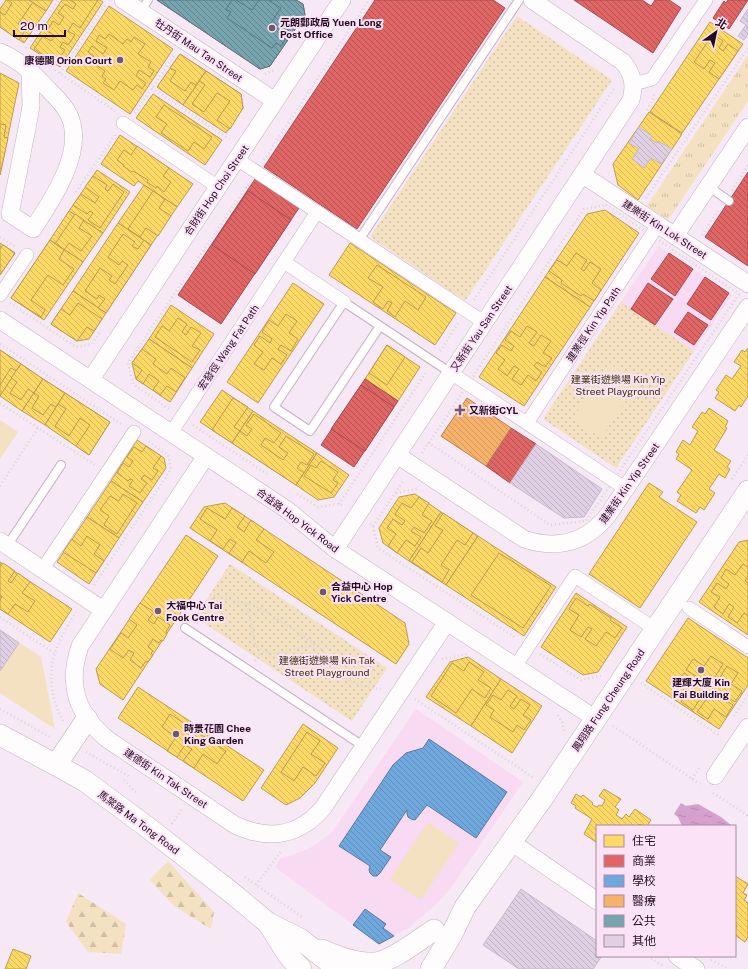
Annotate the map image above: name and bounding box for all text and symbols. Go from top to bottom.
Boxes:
scale bar [14,12,65,38]
north arrow [696,12,736,52]
street label: 牡丹街 Mau Tan Street [153,16,245,84]
place label: 元朗郵政局 Yuen Long Post Office [280,16,383,40]
text: 北 [714,16,729,32]
text: 20 m [20,19,48,33]
marker: 元朗郵政局 Yuen Long Post Office [267,23,277,33]
place label: 康德閣 Orion Court [24,54,112,66]
marker: 康德閣 Orion Court [115,55,125,65]
street label: 合財街 Hop Choi Street [181,142,251,237]
street label: 建樂街 Kin Lok Street [620,197,710,261]
street label: 又新街 Yau San Street [448,283,514,373]
street label: 建業徑 Kin Yip Path [563,284,623,364]
street label: 宏發徑 Wang Fat Path [195,302,261,392]
park label: 建業街遊樂場 Kin Yip Street Playground [571,373,665,397]
marker: 又新街CYL [454,404,466,416]
place label: 又新街CYL [469,404,519,416]
street label: 建業街 Kin Yip Street [597,440,661,526]
street label: 合益路 Hop Yick Road [255,485,341,555]
place label: 合益中心 Hop Yick Centre [331,580,393,604]
marker: 合益中心 Hop Yick Centre [318,587,328,597]
place label: 大福中心 Tai Fook Centre [166,599,224,623]
marker: 大福中心 Tai Fook Centre [153,606,163,616]
street label: 鳳翔路 Fung Cheung Road [569,647,647,753]
park label: 建德街遊樂場 Kin Tak Street Playground [279,654,376,678]
marker: 建輝大廈 Kin Fai Building [696,665,706,675]
place label: 建輝大廈 Kin Fai Building [672,676,730,700]
place label: 時景花園 Chee King Garden [184,722,251,746]
marker: 時景花園 Chee King Garden [171,729,181,739]
street label: 建德街 Kin Tak Street [122,746,210,810]
street label: 馬棠路 Ma Tong Road [96,788,182,856]
legend [596,825,736,957]
text: 住宅 [632,834,656,848]
text: 商業 [632,854,656,868]
text: 學校 [632,874,656,888]
text: 醫療 [632,894,656,908]
text: 公共 [632,914,656,928]
text: 其他 [632,934,656,948]

